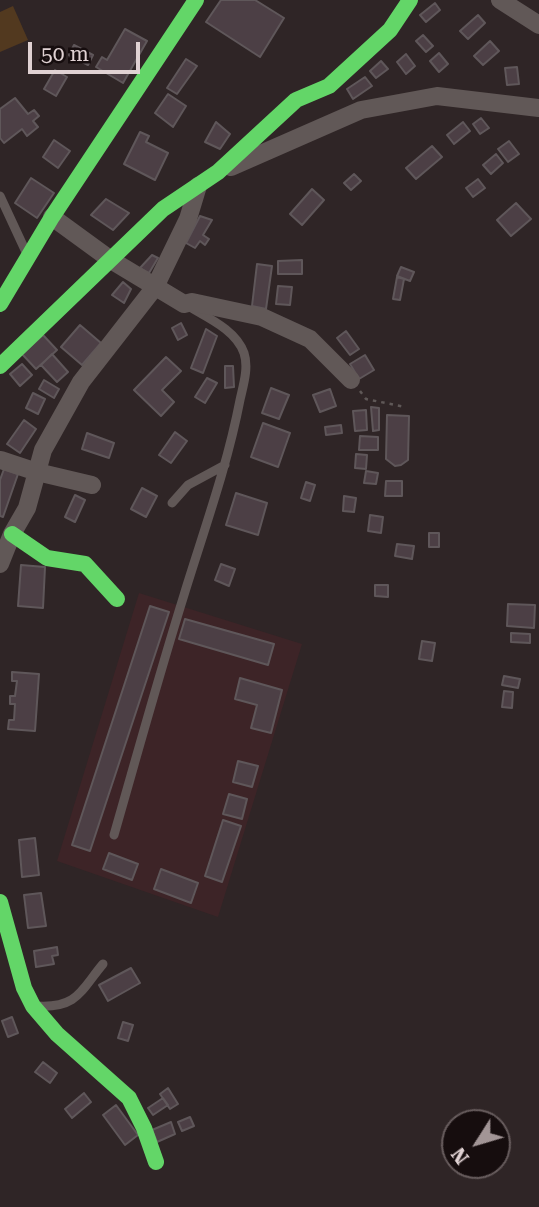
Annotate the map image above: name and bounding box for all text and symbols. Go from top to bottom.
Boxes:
scale bar [32,28,144,72]
text: 50 m [41,42,89,66]
north arrow [441,1109,511,1179]
text: N [447,1143,474,1169]

